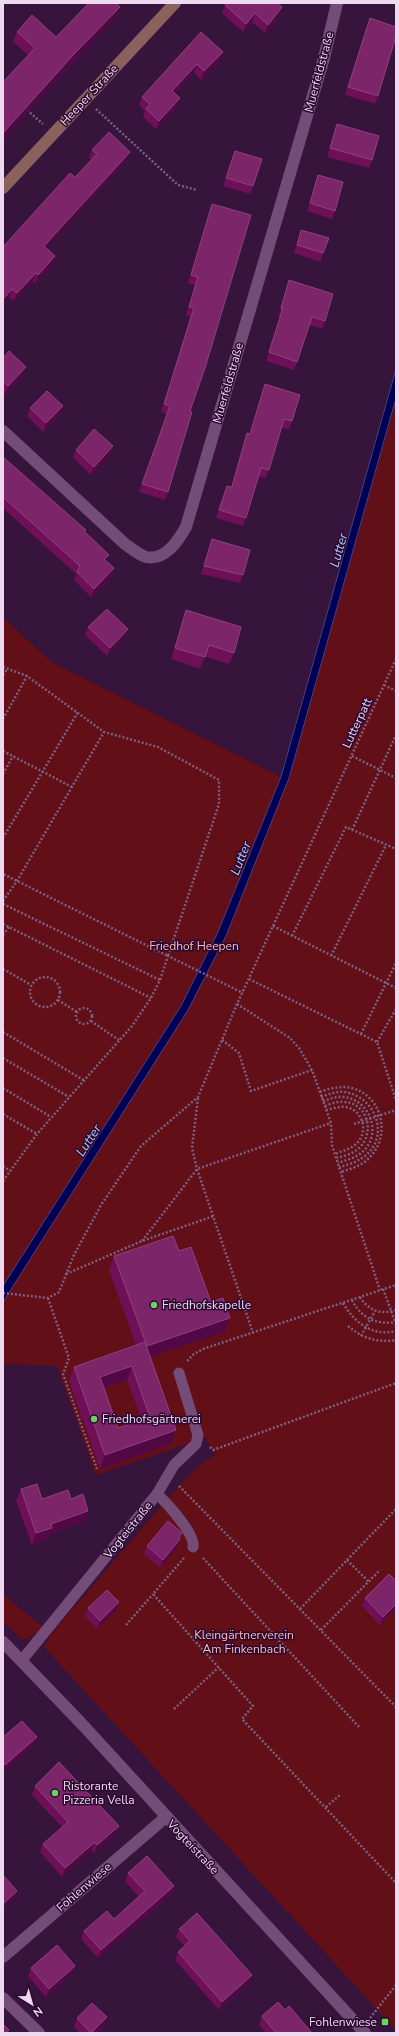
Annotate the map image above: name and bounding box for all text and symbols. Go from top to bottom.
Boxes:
street label: Muerfeldstraße [301,30,337,114]
street label: Heeper Straße [56,61,122,129]
street label: Muerfeldstraße [209,341,247,425]
water label: Lutter [326,531,352,569]
street label: Lutterpatt [338,695,376,751]
water label: Lutter [226,839,256,878]
park label: Friedhof Heepen [149,938,239,954]
water label: Lutter [72,1121,106,1160]
place label: Friedhofskapelle [162,1297,251,1313]
marker: Friedhofskapelle [149,1300,159,1310]
place label: Friedhofsgärtnerei [102,1411,201,1427]
marker: Friedhofsgärtnerei [89,1414,99,1424]
street label: Vogteistraße [99,1498,156,1563]
park label: Kleingärtnerverein Am Finkenbach [194,1627,294,1657]
place label: Ristorante Pizzeria Vella [63,1778,135,1808]
marker: Ristorante Pizzeria Vella [50,1788,60,1798]
street label: Vogteistraße [163,1816,222,1878]
street label: Fohlenwiese [53,1859,115,1915]
north arrow [12,1984,52,2024]
text: N [30,2003,46,2020]
place label: Fohlenwiese [309,2014,377,2030]
marker: Fohlenwiese [380,2017,390,2027]

